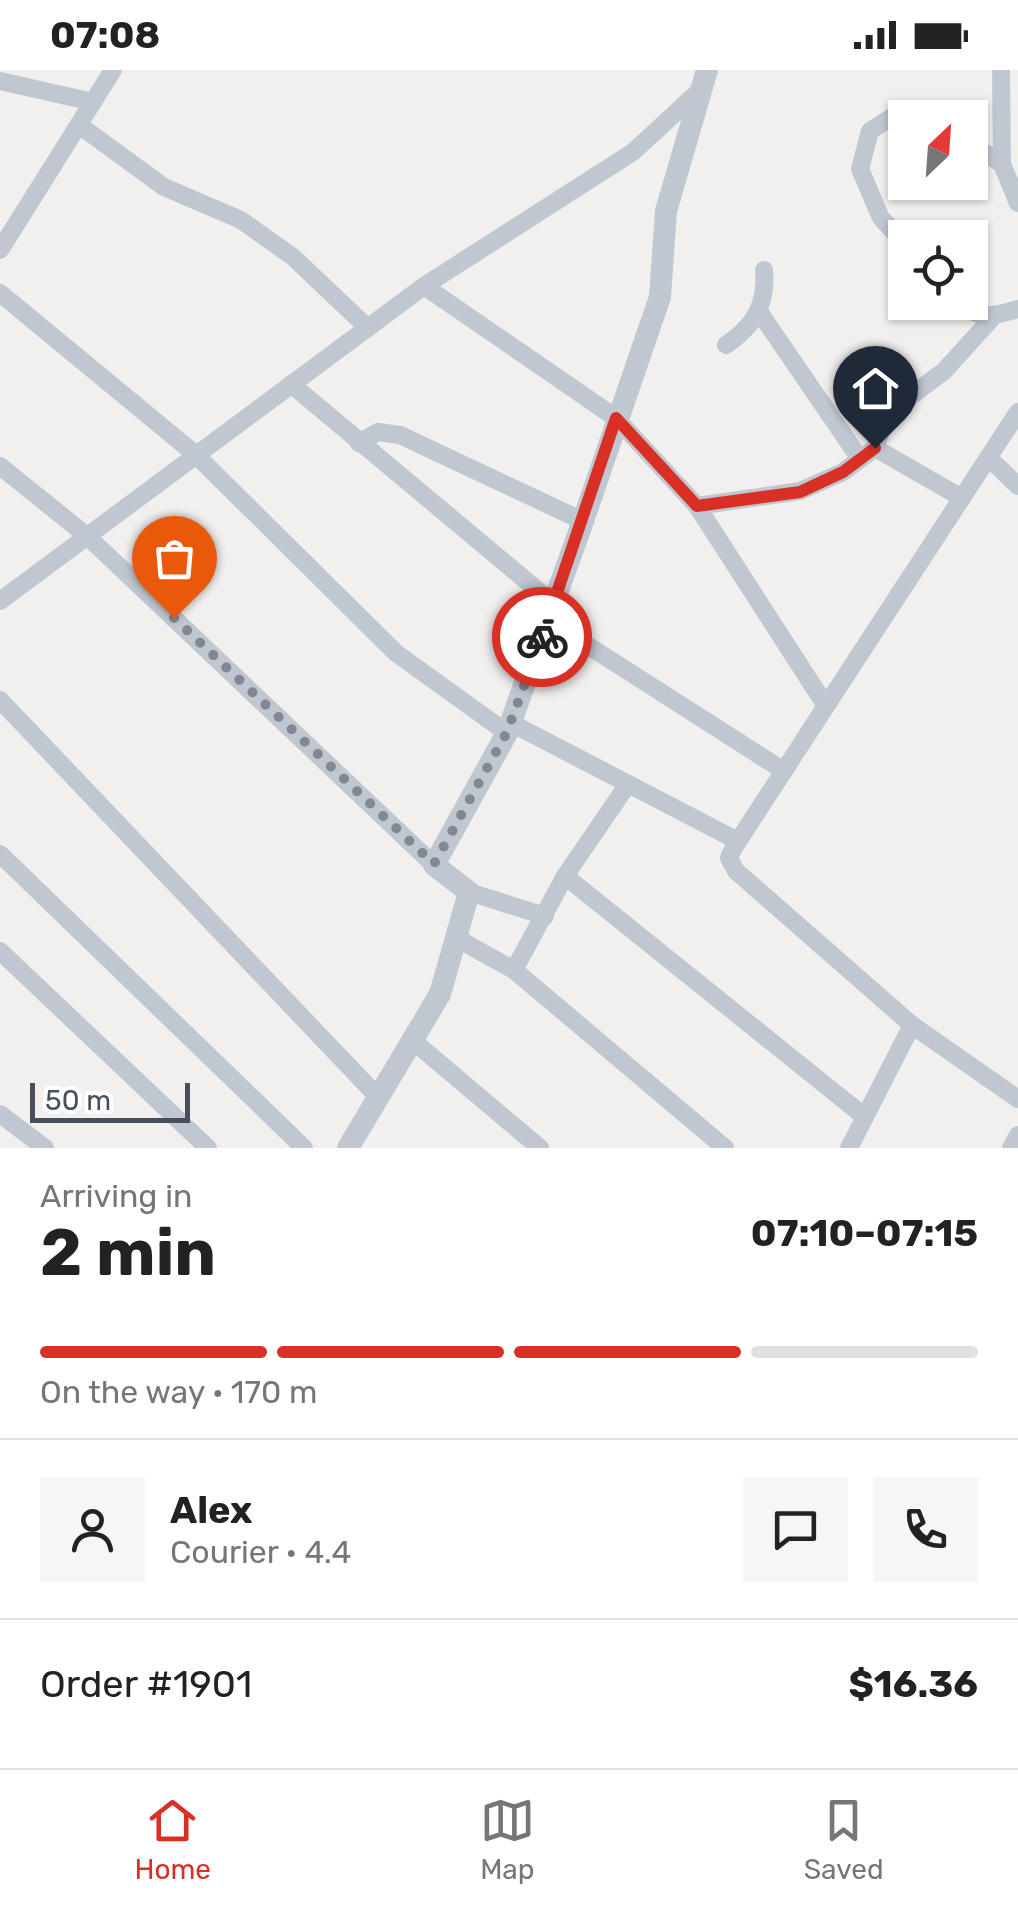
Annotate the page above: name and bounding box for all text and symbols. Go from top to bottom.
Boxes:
text: 07:08 [50,12,160,58]
north arrow [888,100,988,200]
map controls [888,100,988,320]
button: locate [888,220,988,320]
pin [833,346,918,449]
icon: home [848,361,903,416]
pin [132,516,217,619]
icon: bag [147,531,202,586]
courier [492,587,592,687]
icon: bike [515,610,570,665]
scale bar [30,1078,190,1122]
text: 50 m [45,1084,111,1117]
text: Arriving in [40,1177,192,1215]
text: 07:10–07:15 [751,1210,978,1256]
text: 2 min [40,1214,216,1291]
text: On the way · 170 m [40,1373,318,1411]
button: person [40,1477,145,1582]
button: chat [743,1477,848,1582]
button: phone [873,1477,978,1582]
text: Alex [170,1487,252,1533]
text: Courier · 4.4 [170,1533,351,1571]
text: Order #1901 [40,1661,252,1707]
text: $16.36 [848,1661,978,1707]
tab: Home [134,1793,211,1886]
tab: Map [480,1793,535,1886]
tab: Saved [804,1793,884,1886]

